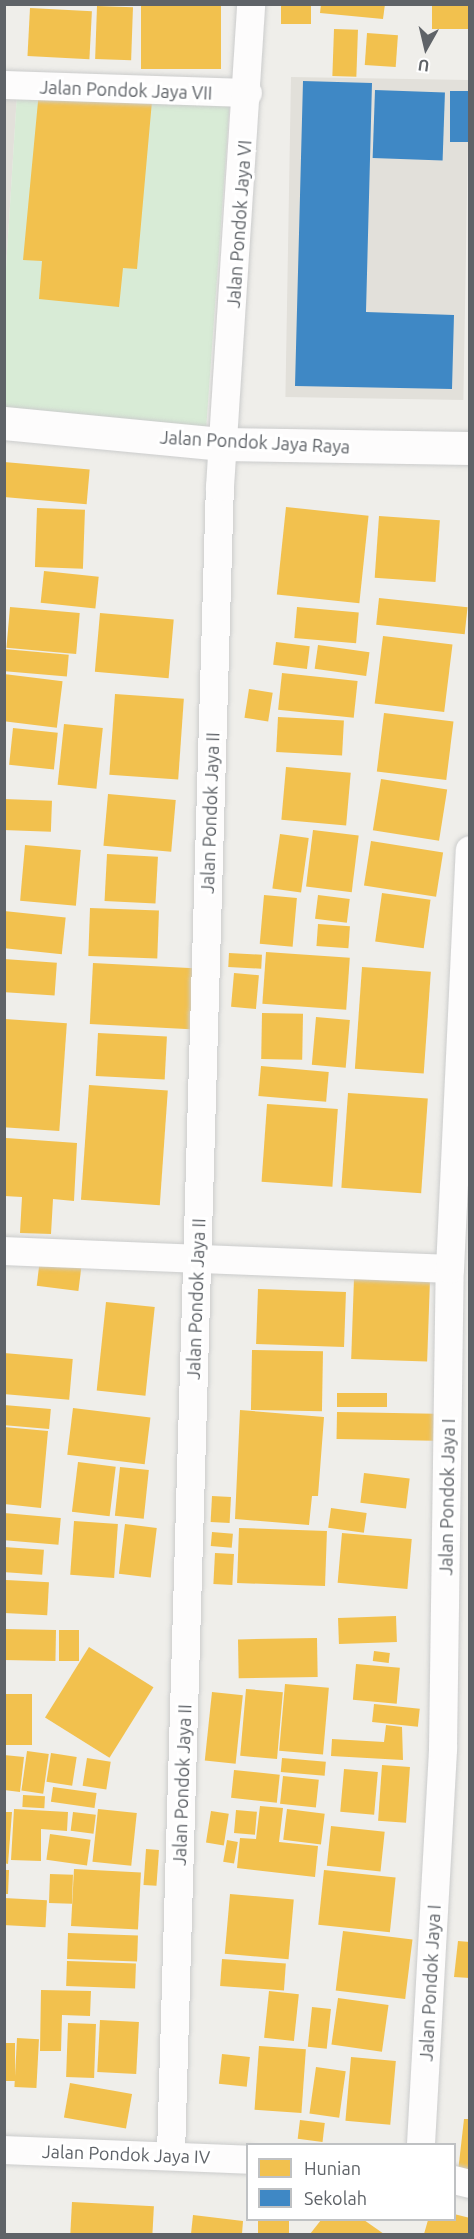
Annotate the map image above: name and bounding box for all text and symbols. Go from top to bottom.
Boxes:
north arrow [396,18,456,78]
text: U [417,56,430,76]
street label: Jalan Pondok Jaya VII [39,76,213,104]
street label: Jalan Pondok Jaya VI [222,139,256,309]
street label: Jalan Pondok Jaya Raya [159,426,351,458]
street label: Jalan Pondok Jaya II [196,732,224,894]
street label: Jalan Pondok Jaya II [182,1218,210,1380]
street label: Jalan Pondok Jaya I [435,1418,459,1576]
street label: Jalan Pondok Jaya II [168,1704,196,1866]
street label: Jalan Pondok Jaya I [415,1904,445,2062]
street label: Jalan Pondok Jaya IV [42,2140,210,2168]
legend [246,2143,456,2221]
text: Hunian [304,2158,361,2178]
text: Sekolah [304,2188,367,2208]

